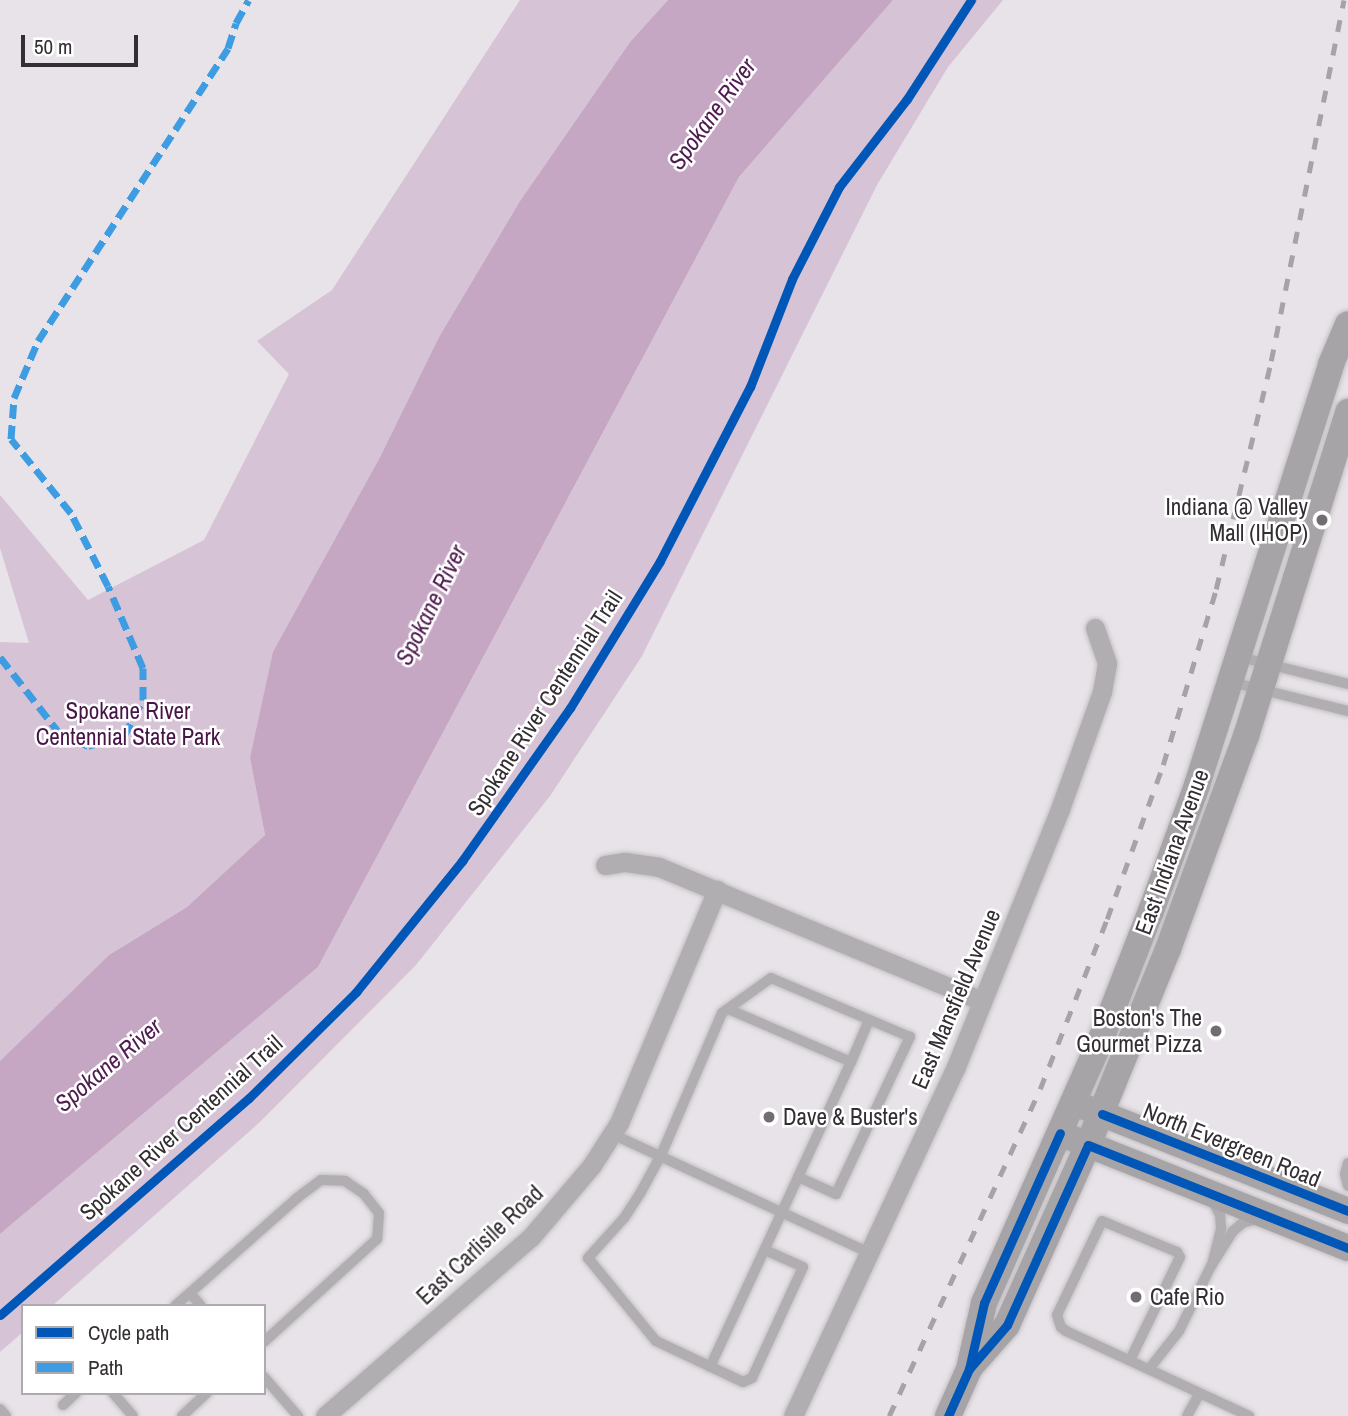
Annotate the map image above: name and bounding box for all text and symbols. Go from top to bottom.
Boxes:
scale bar [24,21,142,65]
text: 50 m [34,32,72,61]
water label: Spokane River [662,53,762,175]
place label: Indiana @ Valley Mall (IHOP) [1165,493,1308,547]
marker: Indiana @ Valley Mall (IHOP) [1314,512,1330,528]
water label: Spokane River [390,540,472,670]
street label: Spokane River Centennial Trail [462,585,628,821]
park label: Spokane River Centennial State Park [36,697,220,751]
street label: East Indiana Avenue [1129,765,1215,939]
street label: East Mansfield Avenue [905,904,1007,1094]
place label: Boston's The Gourmet Pizza [1076,1004,1202,1058]
water label: Spokane River [49,1012,167,1118]
marker: Boston's The Gourmet Pizza [1208,1023,1224,1039]
street label: Spokane River Centennial Trail [74,1030,288,1226]
street label: North Evergreen Road [1139,1097,1325,1193]
place label: Dave & Buster's [783,1103,918,1131]
marker: Dave & Buster's [761,1109,777,1125]
street label: East Carlisile Road [411,1180,549,1310]
place label: Cafe Rio [1150,1283,1224,1311]
marker: Cafe Rio [1128,1289,1144,1305]
legend [21,1304,266,1395]
text: Cycle path [88,1318,169,1347]
text: Path [88,1353,123,1382]

